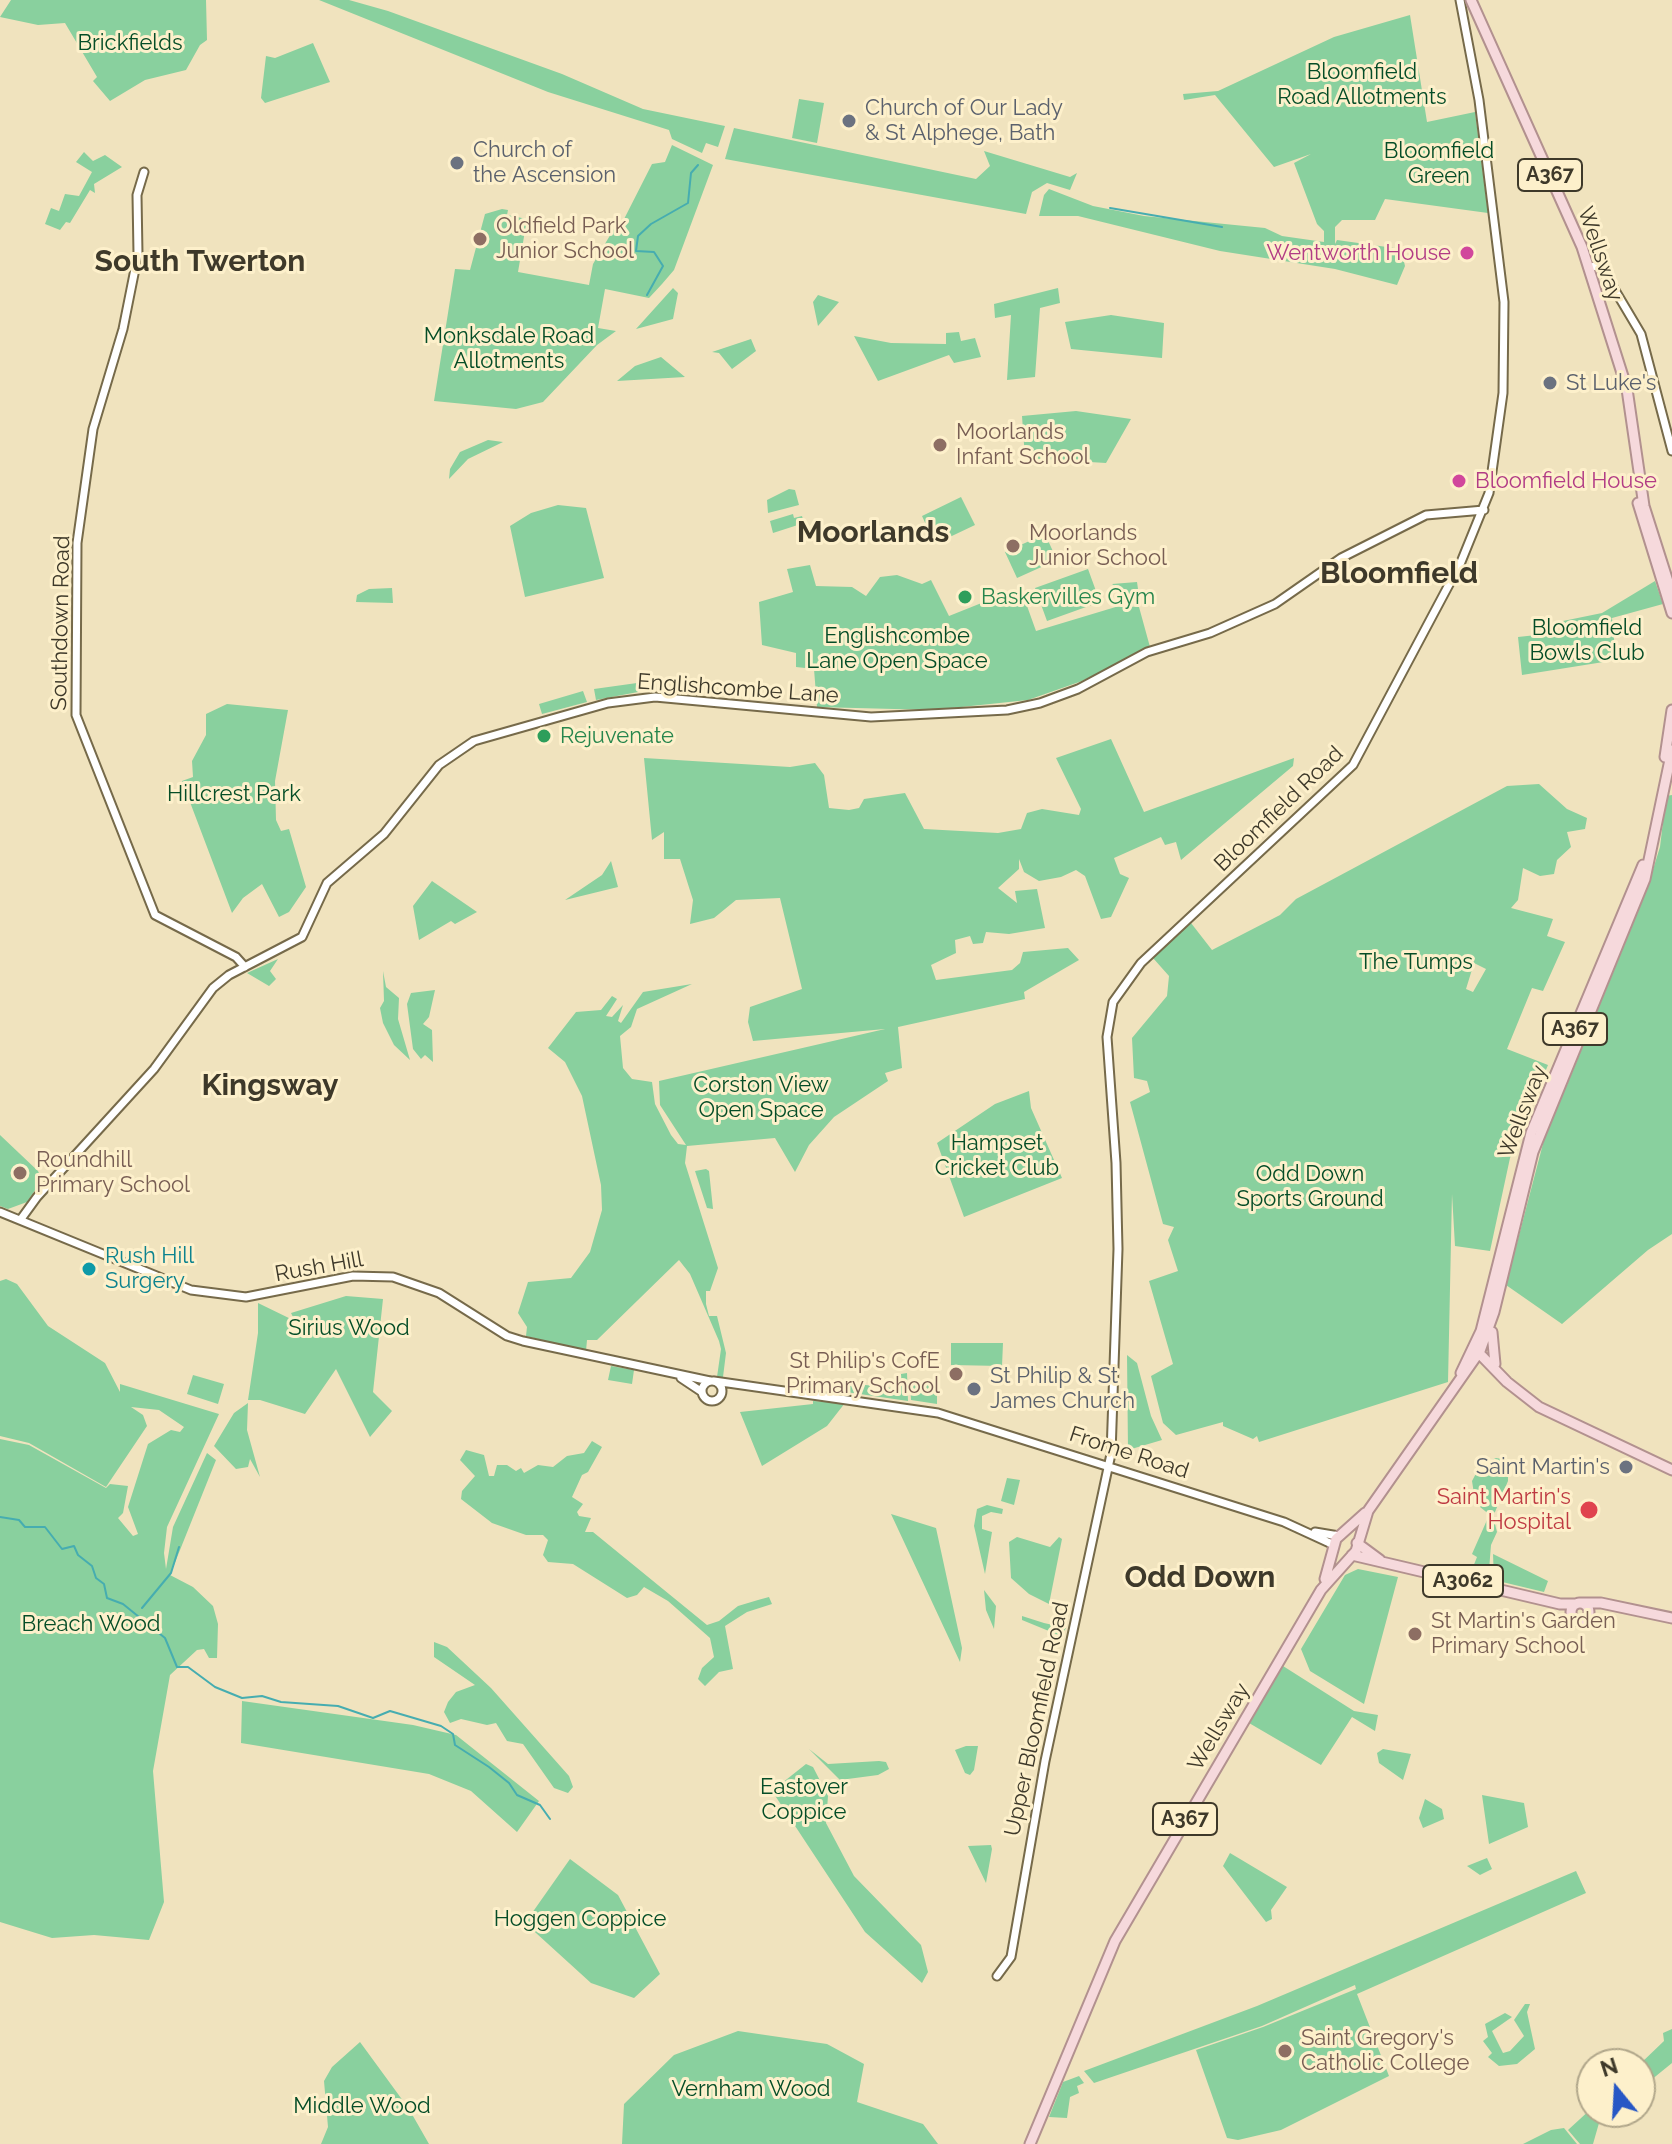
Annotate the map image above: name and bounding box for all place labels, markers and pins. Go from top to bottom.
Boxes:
place label: Church of Our Lady & St Alphege, Bath [865,95,1063,146]
marker: Church of Our Lady & St Alphege, Bath [840,112,858,130]
place label: Church of the Ascension [473,137,616,188]
marker: Church of the Ascension [448,154,466,172]
place label: Oldfield Park Junior School [496,213,634,264]
marker: Oldfield Park Junior School [471,230,489,248]
place label: Wentworth House [1267,240,1451,266]
marker: Wentworth House [1458,244,1476,262]
place label: St Luke's [1566,370,1656,396]
marker: St Luke's [1541,374,1559,392]
place label: Moorlands Infant School [956,419,1089,470]
marker: Moorlands Infant School [931,436,949,454]
place label: Bloomfield House [1475,468,1657,494]
marker: Bloomfield House [1450,472,1468,490]
place label: Moorlands Junior School [1029,520,1167,572]
marker: Moorlands Junior School [1004,537,1022,555]
place label: Baskervilles Gym [981,584,1155,610]
marker: Baskervilles Gym [956,588,974,606]
place label: Rejuvenate [560,723,674,749]
marker: Rejuvenate [535,727,553,745]
place label: Roundhill Primary School [36,1147,190,1198]
marker: Roundhill Primary School [11,1164,29,1182]
place label: Rush Hill Surgery [105,1243,194,1294]
marker: Rush Hill Surgery [80,1260,98,1278]
place label: St Philip's CofE Primary School [786,1348,940,1400]
place label: St Philip & St James Church [990,1363,1135,1414]
marker: St Philip's CofE Primary School [947,1365,965,1383]
marker: St Philip & St James Church [965,1380,983,1398]
place label: Saint Martin's [1476,1454,1610,1480]
marker: Saint Martin's [1617,1458,1635,1476]
place label: Saint Martin's Hospital [1437,1484,1571,1536]
marker: Saint Martin's Hospital [1578,1499,1600,1521]
place label: St Martin's Garden Primary School [1431,1608,1616,1660]
marker: St Martin's Garden Primary School [1406,1625,1424,1643]
place label: Saint Gregory's Catholic College [1301,2025,1469,2076]
marker: Saint Gregory's Catholic College [1276,2042,1294,2060]

